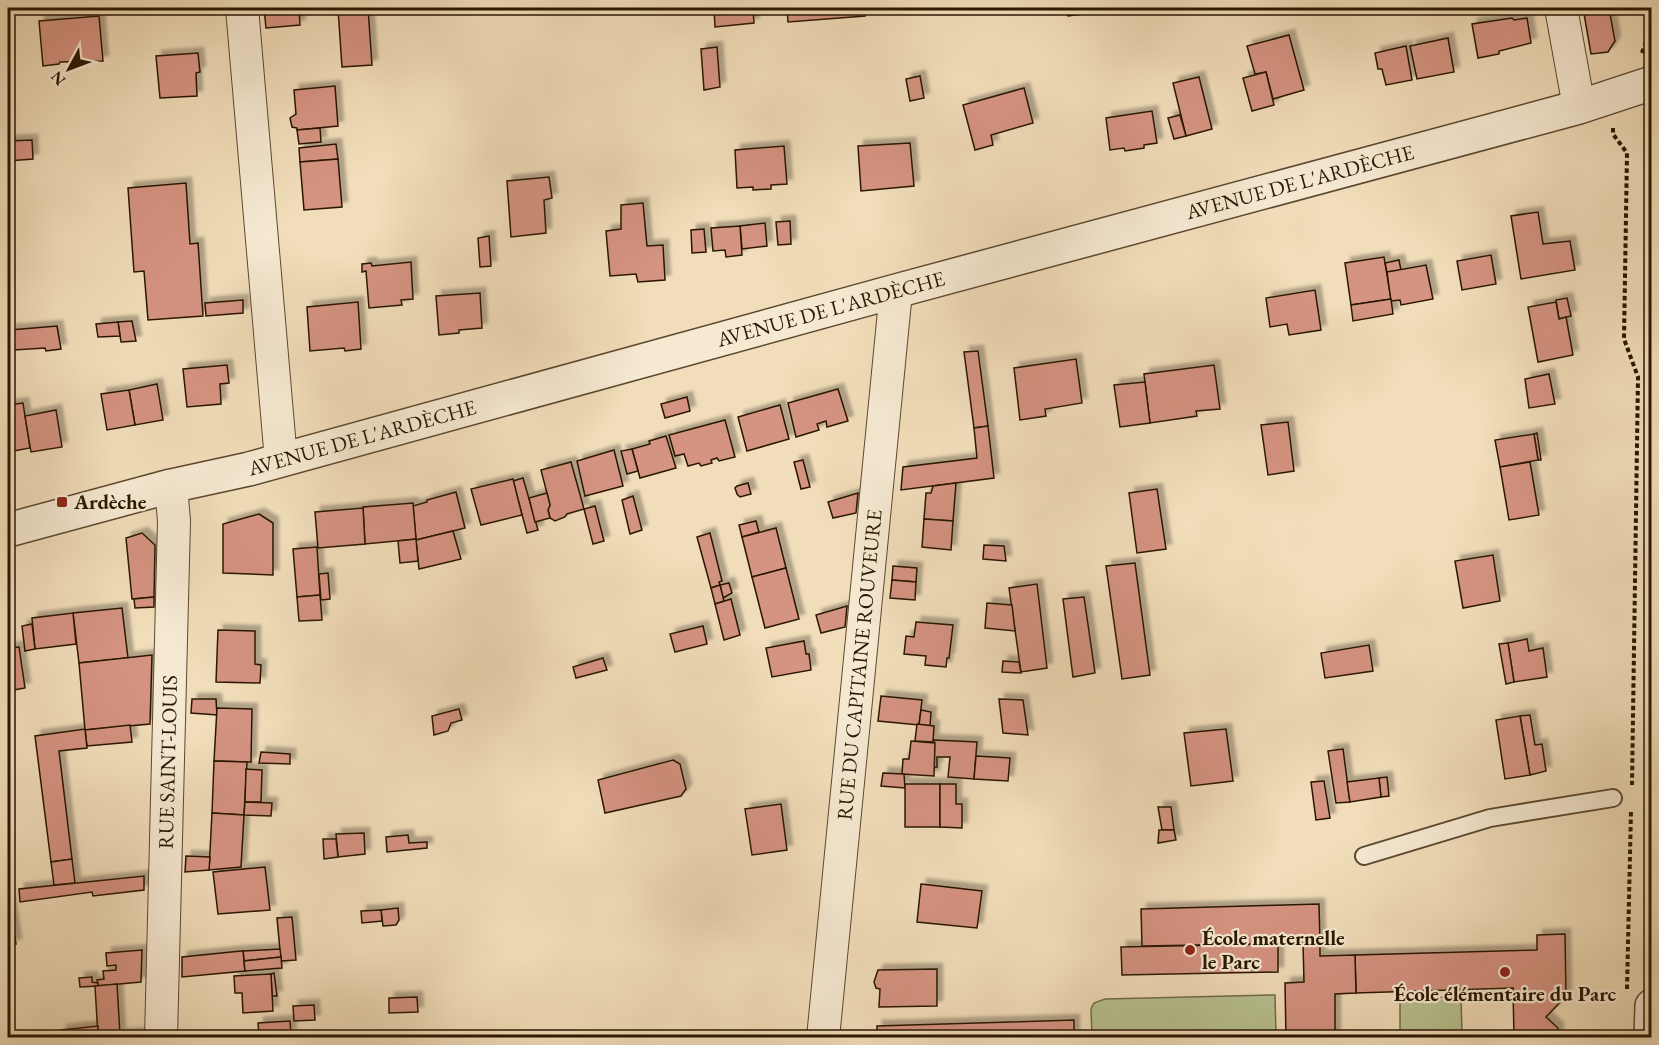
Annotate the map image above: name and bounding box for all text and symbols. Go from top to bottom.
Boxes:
north arrow [39,39,99,99]
text: N [46,67,70,90]
street label: AVENUE DE L'ARDÈCHE [1182,138,1417,226]
street label: AVENUE DE L'ARDÈCHE [713,264,948,353]
street label: AVENUE DE L'ARDÈCHE [244,393,479,482]
place label: Ardèche [73,488,147,515]
marker: Ardèche [55,495,69,509]
street label: RUE DU CAPITAINE ROUVEURE [830,508,888,821]
street label: RUE SAINT-LOUIS [152,675,183,849]
place label: École maternelle le Parc [1202,924,1345,975]
marker: École maternelle le Parc [1183,943,1197,957]
marker: École élémentaire du Parc [1498,965,1512,979]
place label: École élémentaire du Parc [1394,980,1617,1007]

